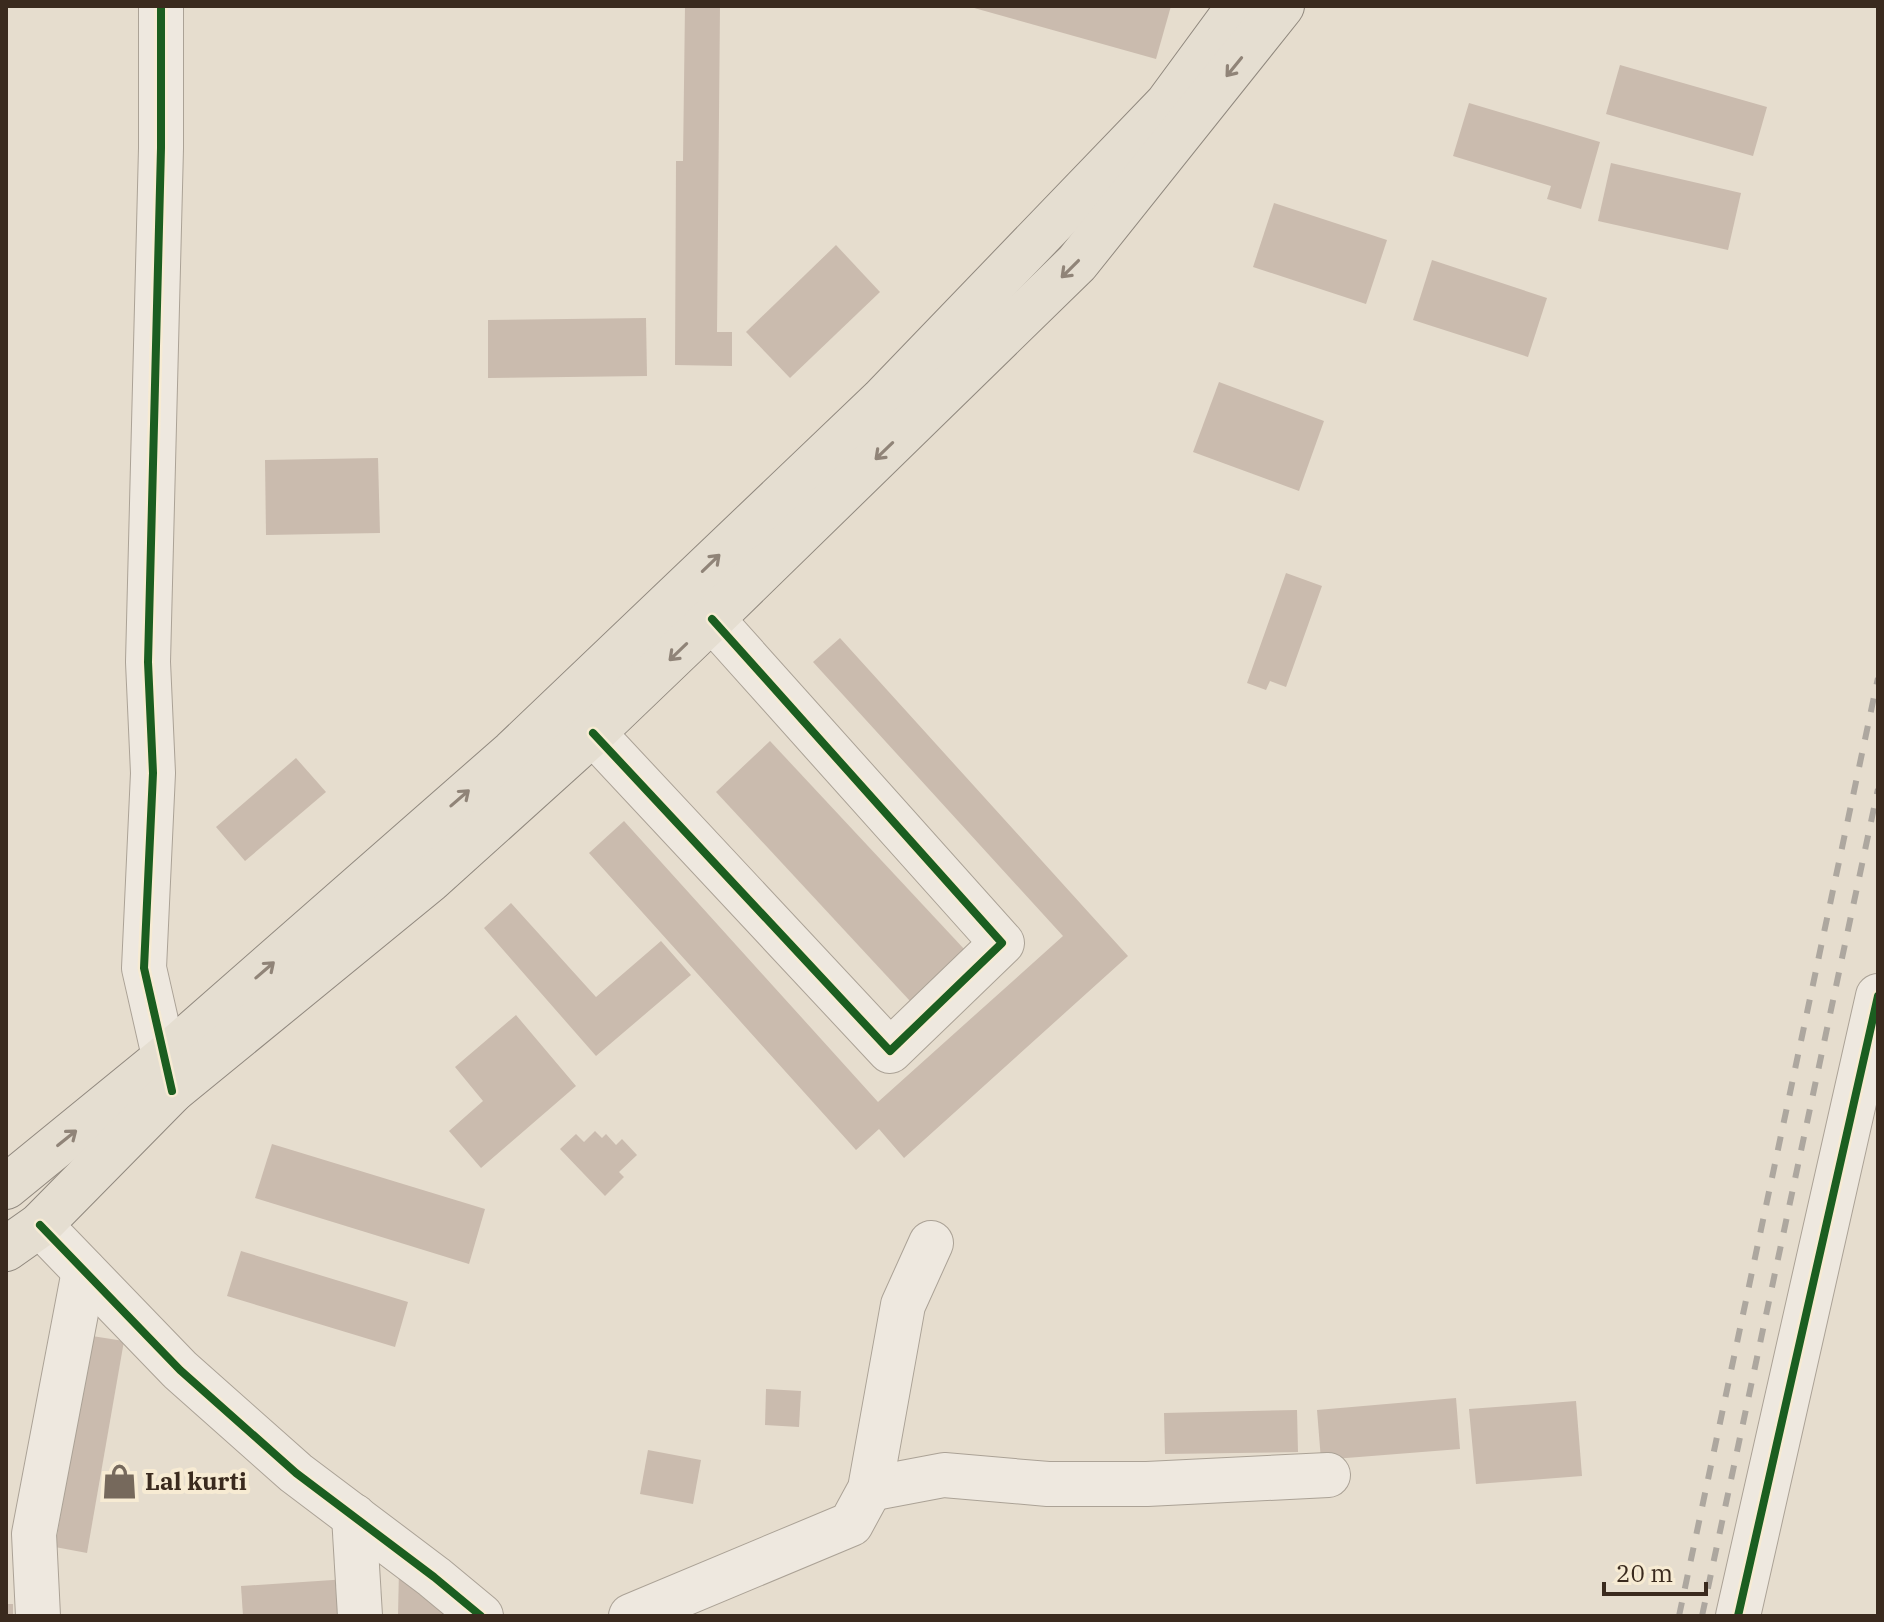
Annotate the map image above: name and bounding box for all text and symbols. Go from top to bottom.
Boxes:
one-way arrow [1225,56,1242,77]
one-way arrow [1061,259,1080,278]
one-way arrow [875,441,894,460]
one-way arrow [701,553,721,572]
one-way arrow [668,642,688,661]
one-way arrow [449,789,469,807]
one-way arrow [254,961,274,979]
one-way arrow [56,1129,76,1147]
shop icon: Lal kurti [100,1463,138,1501]
place label: Lal kurti [145,1465,247,1497]
scale bar [1604,1546,1706,1596]
text: 20 m [1616,1557,1673,1589]

